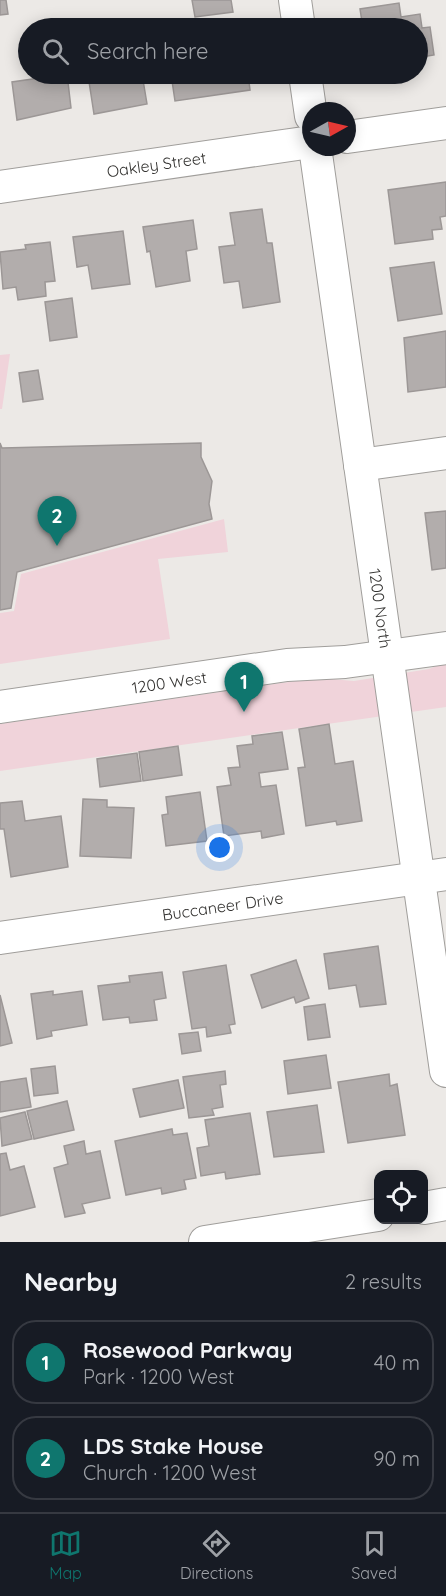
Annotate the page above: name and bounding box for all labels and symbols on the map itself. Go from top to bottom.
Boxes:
north arrow [302,102,356,156]
street label: Oakley Street [105,147,207,181]
pin: 2 [38,496,76,546]
street label: 1200 North [365,567,396,650]
pin: 1 [224,662,264,712]
street label: 1200 West [130,667,208,698]
your location [205,833,234,862]
street label: Buccaneer Drive [161,887,285,925]

